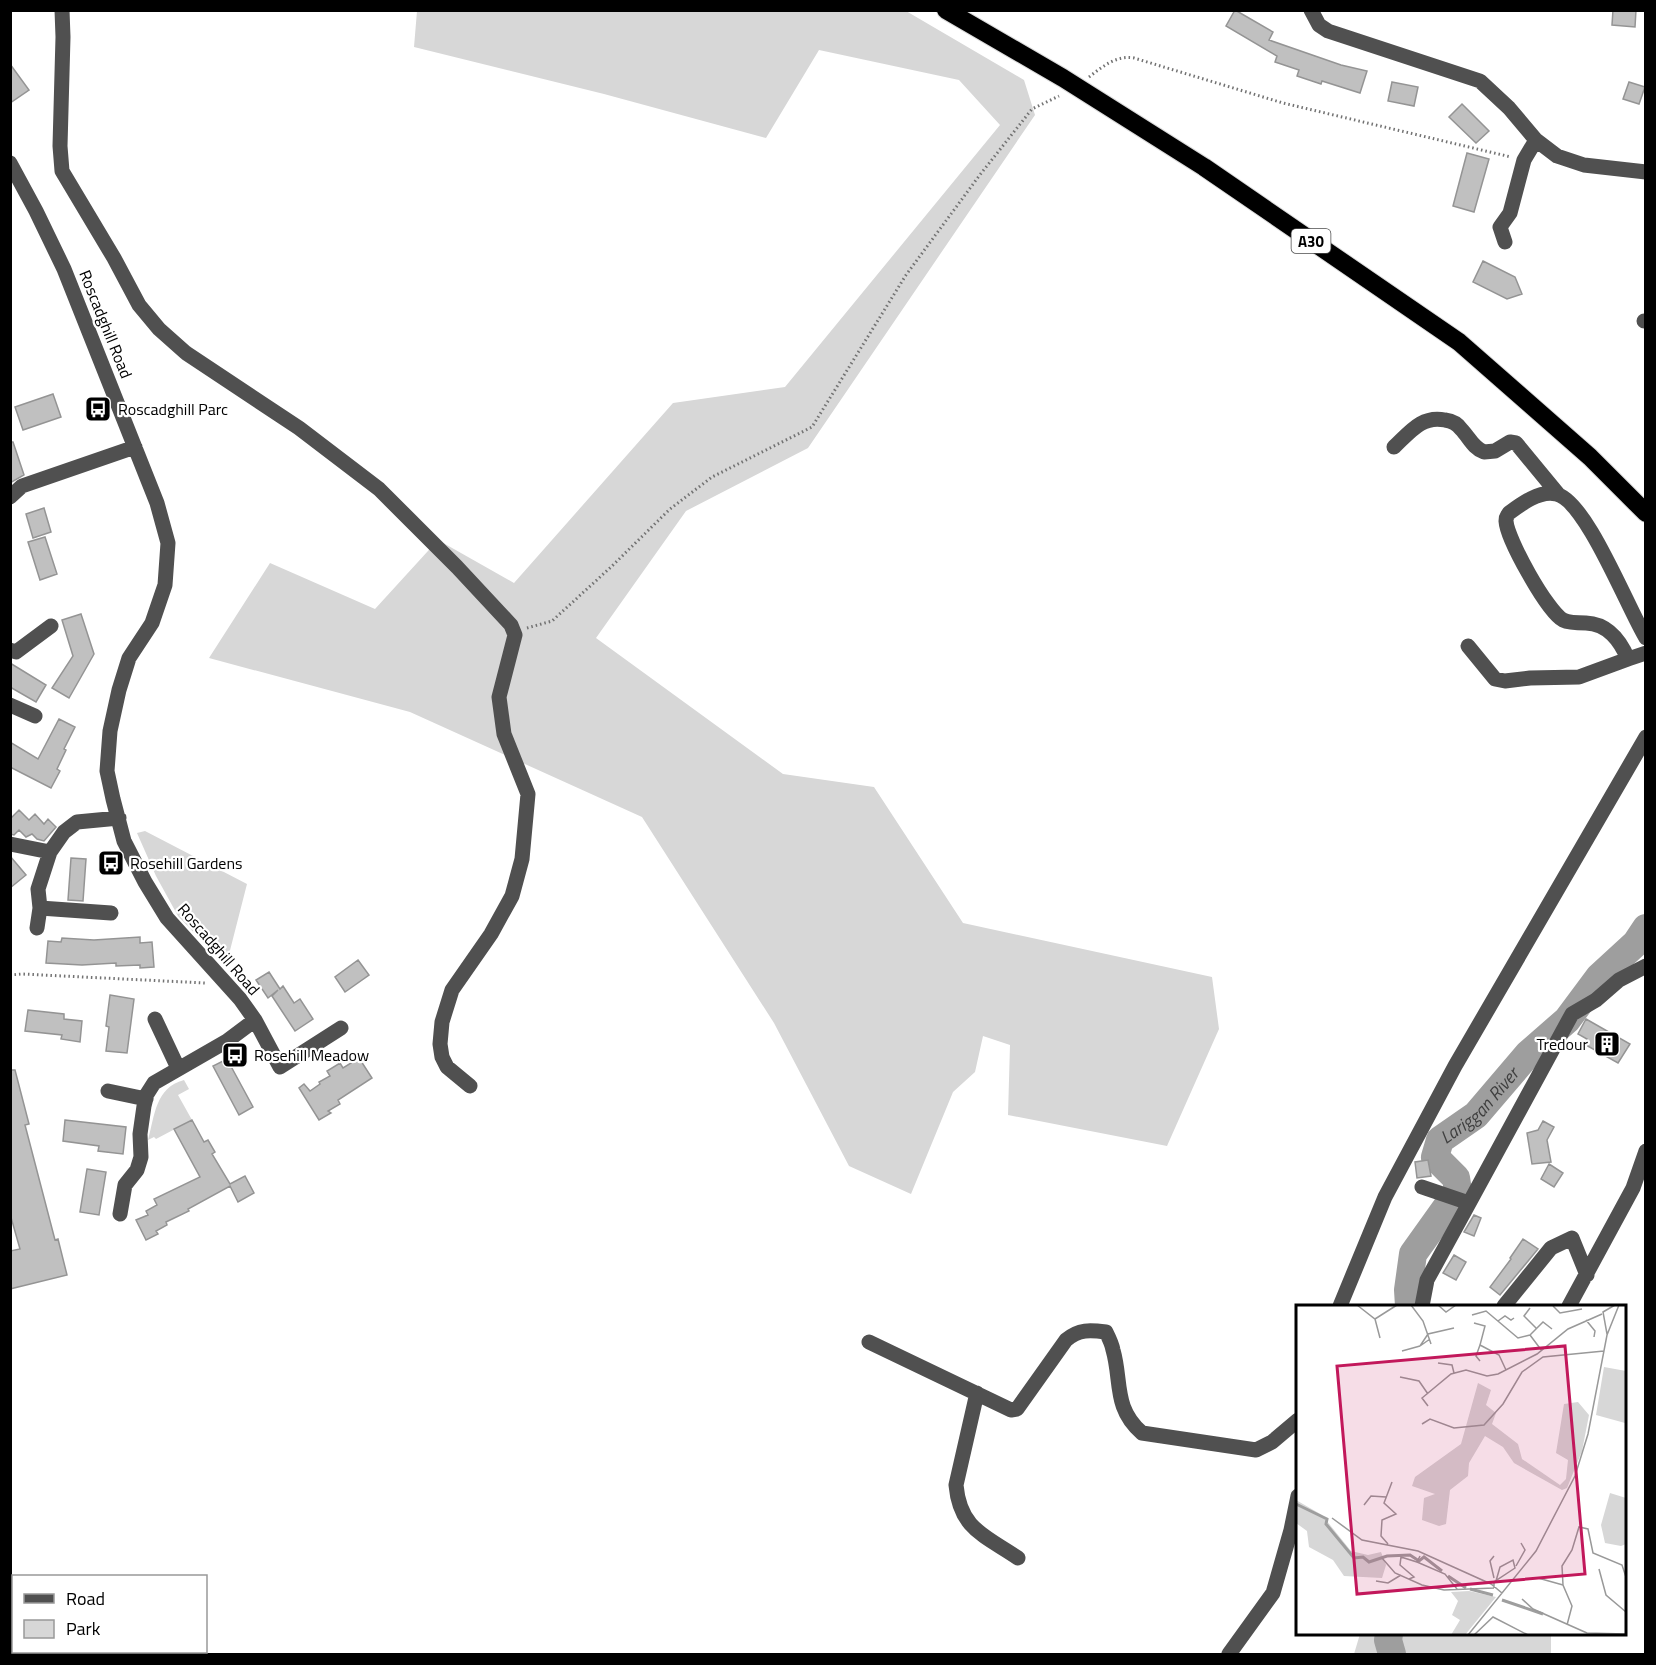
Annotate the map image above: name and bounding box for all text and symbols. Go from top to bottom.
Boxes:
road number: A30 [1292,229,1330,253]
street label: Roscadghill Road [73,266,139,382]
bus stop icon: Roscadghill Parc [83,394,113,424]
place label: Roscadghill Parc [118,397,228,421]
bus stop icon: Rosehill Gardens [96,848,126,878]
place label: Rosehill Gardens [130,851,242,875]
street label: Roscadghill Road [172,898,266,1000]
building icon: Tredour [1592,1029,1622,1059]
place label: Tredour [1537,1032,1588,1056]
bus stop icon: Rosehill Meadow [220,1040,250,1070]
place label: Rosehill Meadow [254,1043,369,1067]
water label: Lariggan River [1434,1059,1526,1150]
inset map [1296,1305,1626,1635]
legend [12,1575,207,1653]
text: Road [66,1585,105,1612]
text: Park [66,1615,101,1642]

